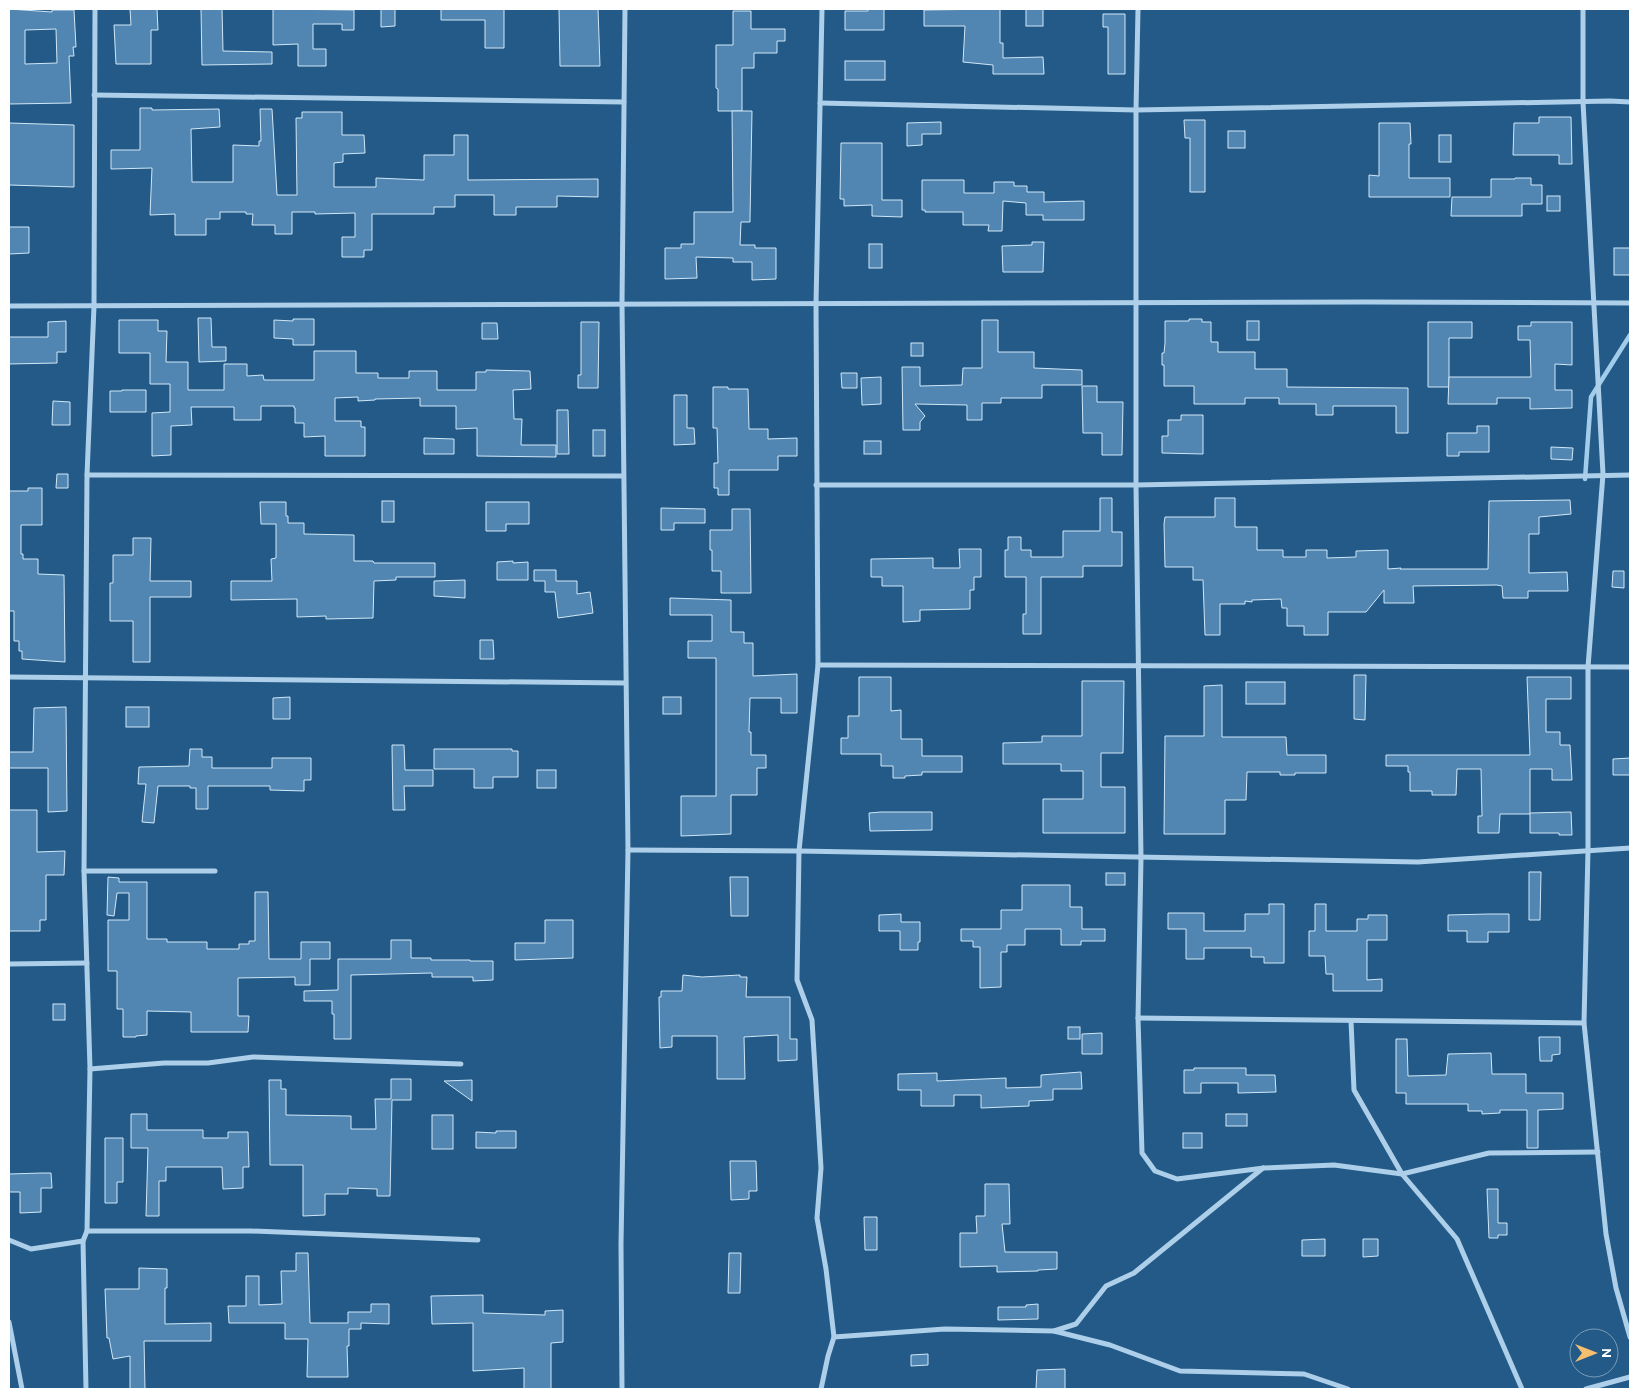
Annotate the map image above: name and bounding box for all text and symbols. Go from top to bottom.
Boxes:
north arrow [1569,1328,1619,1378]
text: N [1597,1348,1614,1358]

